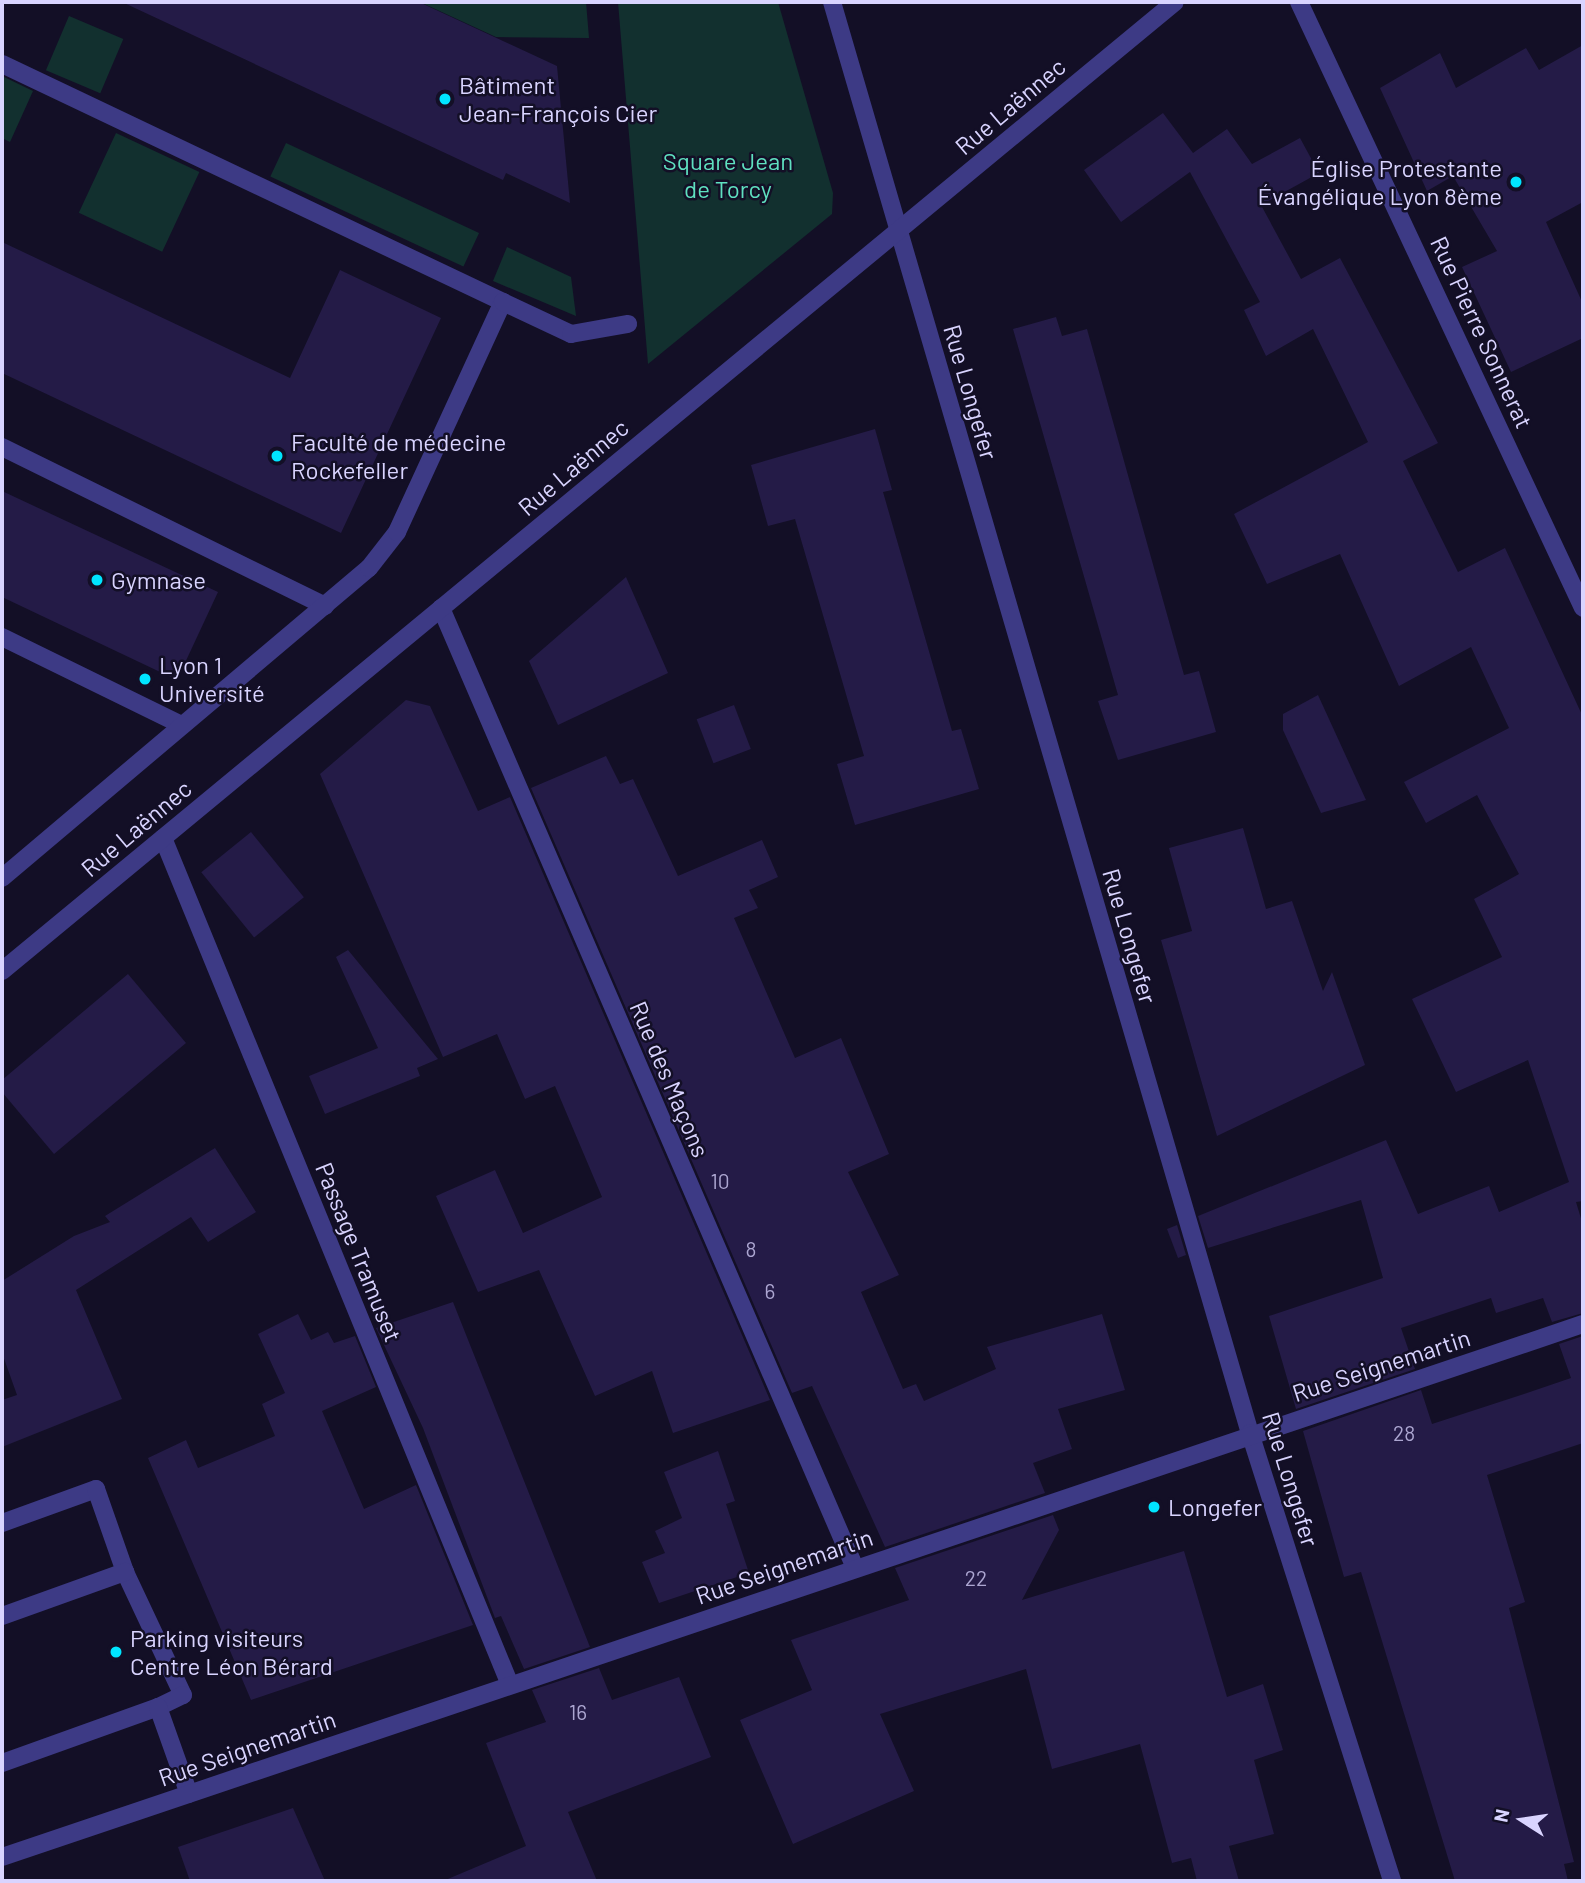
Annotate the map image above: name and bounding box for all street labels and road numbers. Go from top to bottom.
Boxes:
street label: Rue Laënnec [949,52,1071,160]
street label: Rue Pierre Sonnerat [1425,231,1539,433]
street label: Rue Longefer [938,321,1004,463]
street label: Rue Laënnec [512,413,634,521]
street label: Rue Laënnec [75,774,197,882]
street label: Rue Longefer [1097,865,1163,1007]
street label: Rue des Maçons [624,997,716,1161]
street label: Passage Tramuset [310,1158,408,1346]
street label: Rue Seignemartin [1288,1323,1474,1407]
street label: Rue Longefer [1257,1408,1325,1550]
street label: Rue Seignemartin [692,1522,876,1610]
street label: Rue Seignemartin [155,1704,339,1792]

